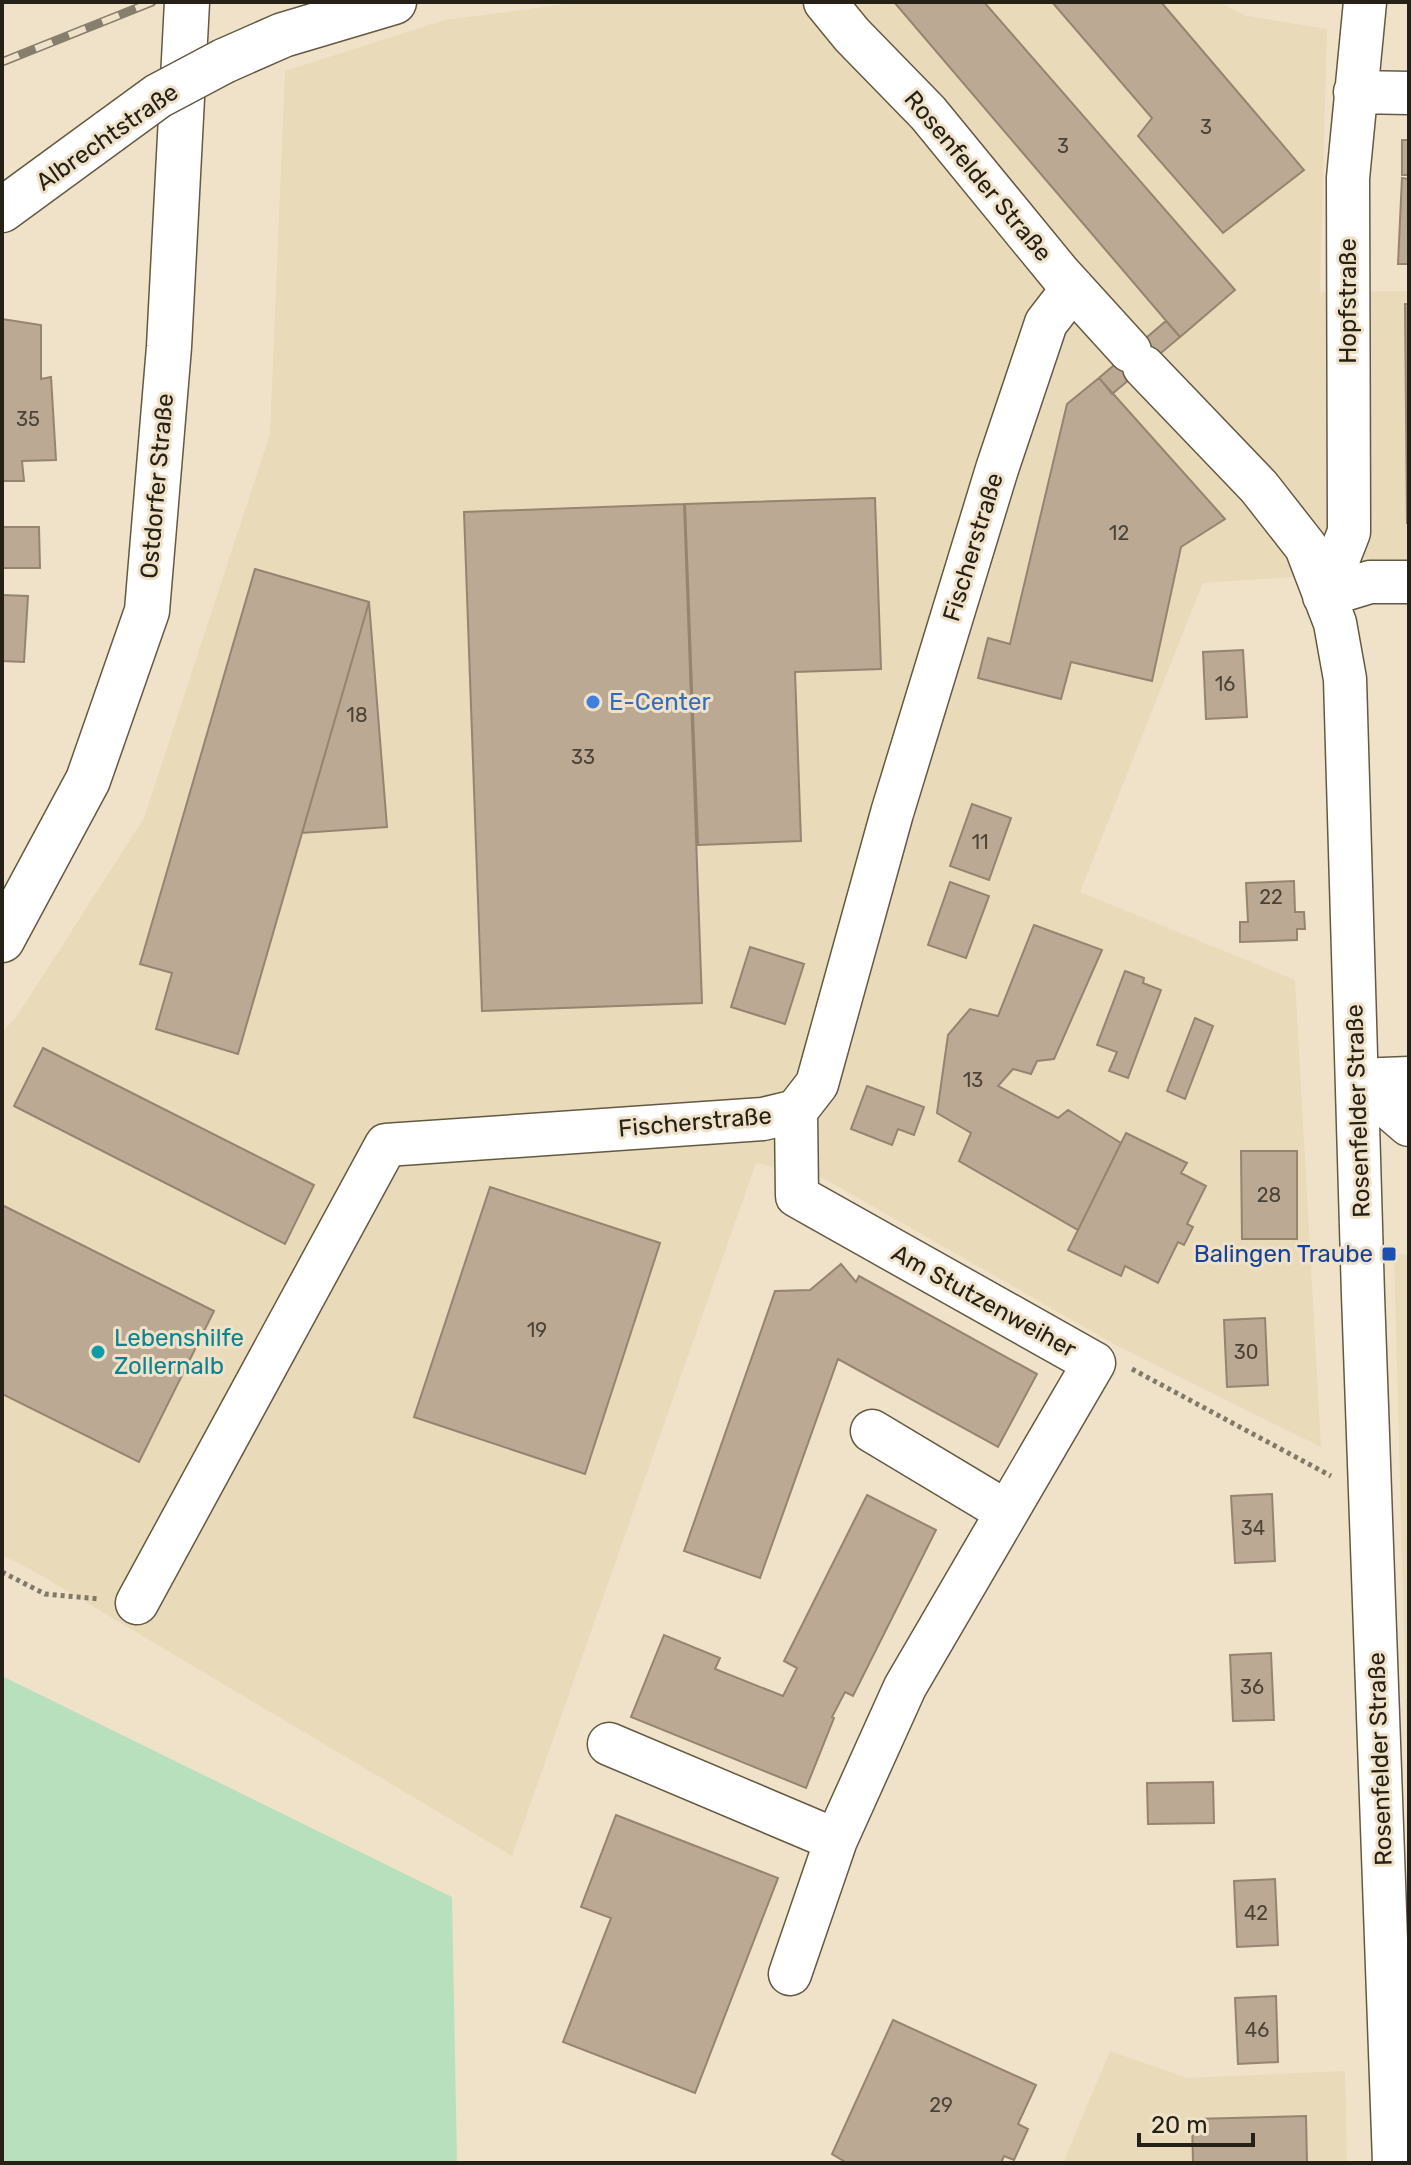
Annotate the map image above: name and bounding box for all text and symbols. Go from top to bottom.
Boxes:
street label: Albrechtstraße [31,78,183,196]
street label: Rosenfelder Straße [899,85,1057,267]
house number: 3 [1200,115,1212,139]
house number: 3 [1057,134,1069,158]
street label: Hopfstraße [1334,238,1362,364]
street label: Ostdorfer Straße [135,392,179,580]
house number: 35 [16,407,40,431]
street label: Fischerstraße [937,469,1009,625]
house number: 12 [1109,521,1129,545]
house number: 16 [1215,672,1235,696]
place label: E-Center [609,688,711,716]
marker: E-Center [584,693,602,711]
house number: 18 [346,703,368,727]
house number: 33 [571,745,595,769]
house number: 11 [971,830,989,854]
house number: 22 [1259,885,1283,909]
street label: Rosenfelder Straße [1340,1004,1376,1218]
house number: 13 [963,1068,983,1092]
street label: Fischerstraße [617,1101,773,1143]
house number: 28 [1257,1183,1281,1207]
street label: Am Stutzenweiher [887,1239,1081,1363]
place label: Balingen Traube [1194,1240,1373,1268]
marker: Balingen Traube [1380,1245,1398,1263]
house number: 19 [527,1318,547,1342]
place label: Lebenshilfe Zollernalb [114,1324,244,1380]
house number: 30 [1234,1340,1258,1364]
marker: Lebenshilfe Zollernalb [89,1343,107,1361]
house number: 34 [1241,1516,1265,1540]
street label: Rosenfelder Straße [1362,1652,1398,1866]
house number: 36 [1240,1675,1264,1699]
house number: 42 [1244,1901,1268,1925]
house number: 46 [1245,2018,1269,2042]
house number: 29 [929,2093,953,2117]
scale bar [1139,2097,1253,2147]
text: 20 m [1151,2111,1208,2139]

